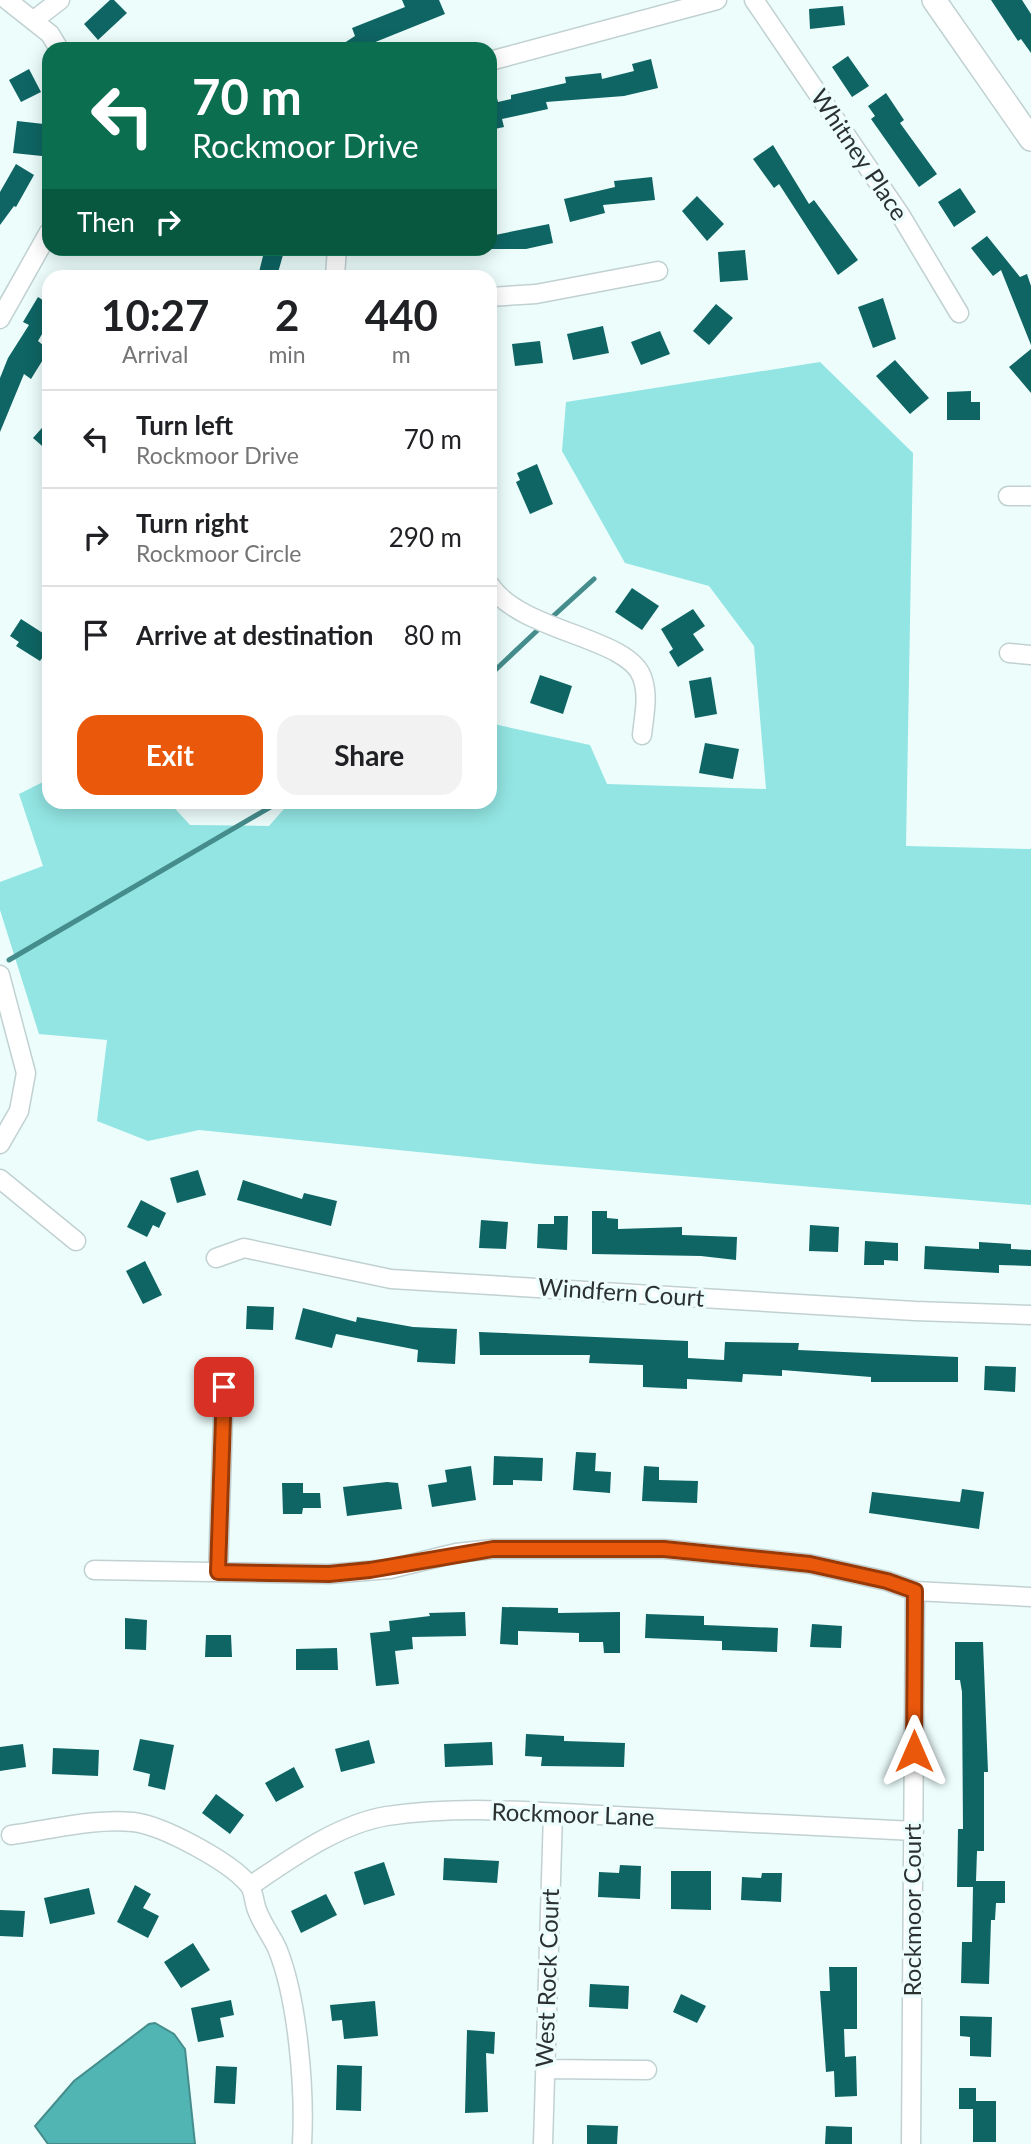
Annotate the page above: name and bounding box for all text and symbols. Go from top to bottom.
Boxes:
text: 70 m [192,67,302,125]
icon: left [77,70,168,161]
street label: Whitney Place [806,83,915,225]
text: Rockmoor Drive [192,126,419,165]
icon: right [149,203,187,241]
text: Then [77,206,135,238]
text: 10:27 [101,290,209,340]
text: 2 [275,290,299,340]
text: 440 [365,290,438,340]
text: Arrival [122,340,188,368]
text: min [268,340,306,368]
text: m [392,340,411,368]
text: Turn left [136,409,233,441]
icon: left [77,420,115,458]
text: 70 m [404,423,462,455]
text: Rockmoor Drive [136,441,299,469]
text: Turn right [136,507,249,539]
icon: right [77,518,115,556]
text: 290 m [389,521,462,553]
text: Rockmoor Circle [136,539,301,567]
icon: arrive [77,616,115,654]
text: Arrive at destination [136,619,373,651]
text: 80 m [404,619,462,651]
button: Exit [77,715,263,795]
button: Share [277,715,462,795]
street label: Windfern Court [537,1271,706,1312]
pin [194,1357,254,1417]
icon: arrive [205,1368,243,1406]
position arrow [877,1714,951,1788]
street label: Rockmoor Lane [491,1796,655,1831]
street label: Rockmoor Court [897,1823,926,1996]
street label: West Rock Court [529,1888,564,2068]

